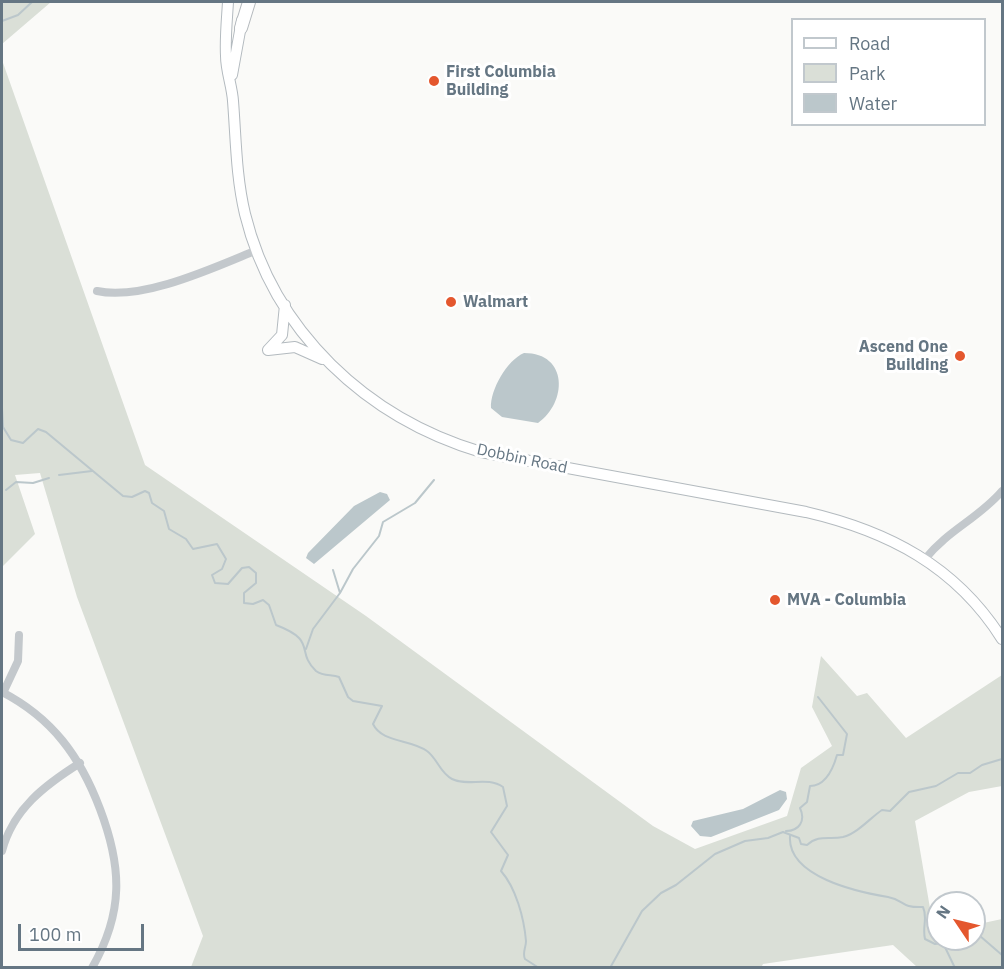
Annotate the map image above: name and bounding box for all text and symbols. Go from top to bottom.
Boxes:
legend [791,18,986,126]
text: Road [849,32,890,55]
place label: First Columbia Building [446,62,556,100]
text: Park [849,62,885,85]
marker: First Columbia Building [427,74,441,88]
text: Water [849,92,897,115]
place label: Walmart [463,292,528,312]
marker: Walmart [444,295,458,309]
place label: Ascend One Building [859,337,948,375]
marker: Ascend One Building [953,349,967,363]
street label: Dobbin Road [475,440,569,478]
place label: MVA - Columbia [787,590,906,610]
marker: MVA - Columbia [768,593,782,607]
north arrow [926,891,986,951]
text: N [931,901,954,922]
scale bar [21,912,147,950]
text: 100 m [29,923,81,946]

